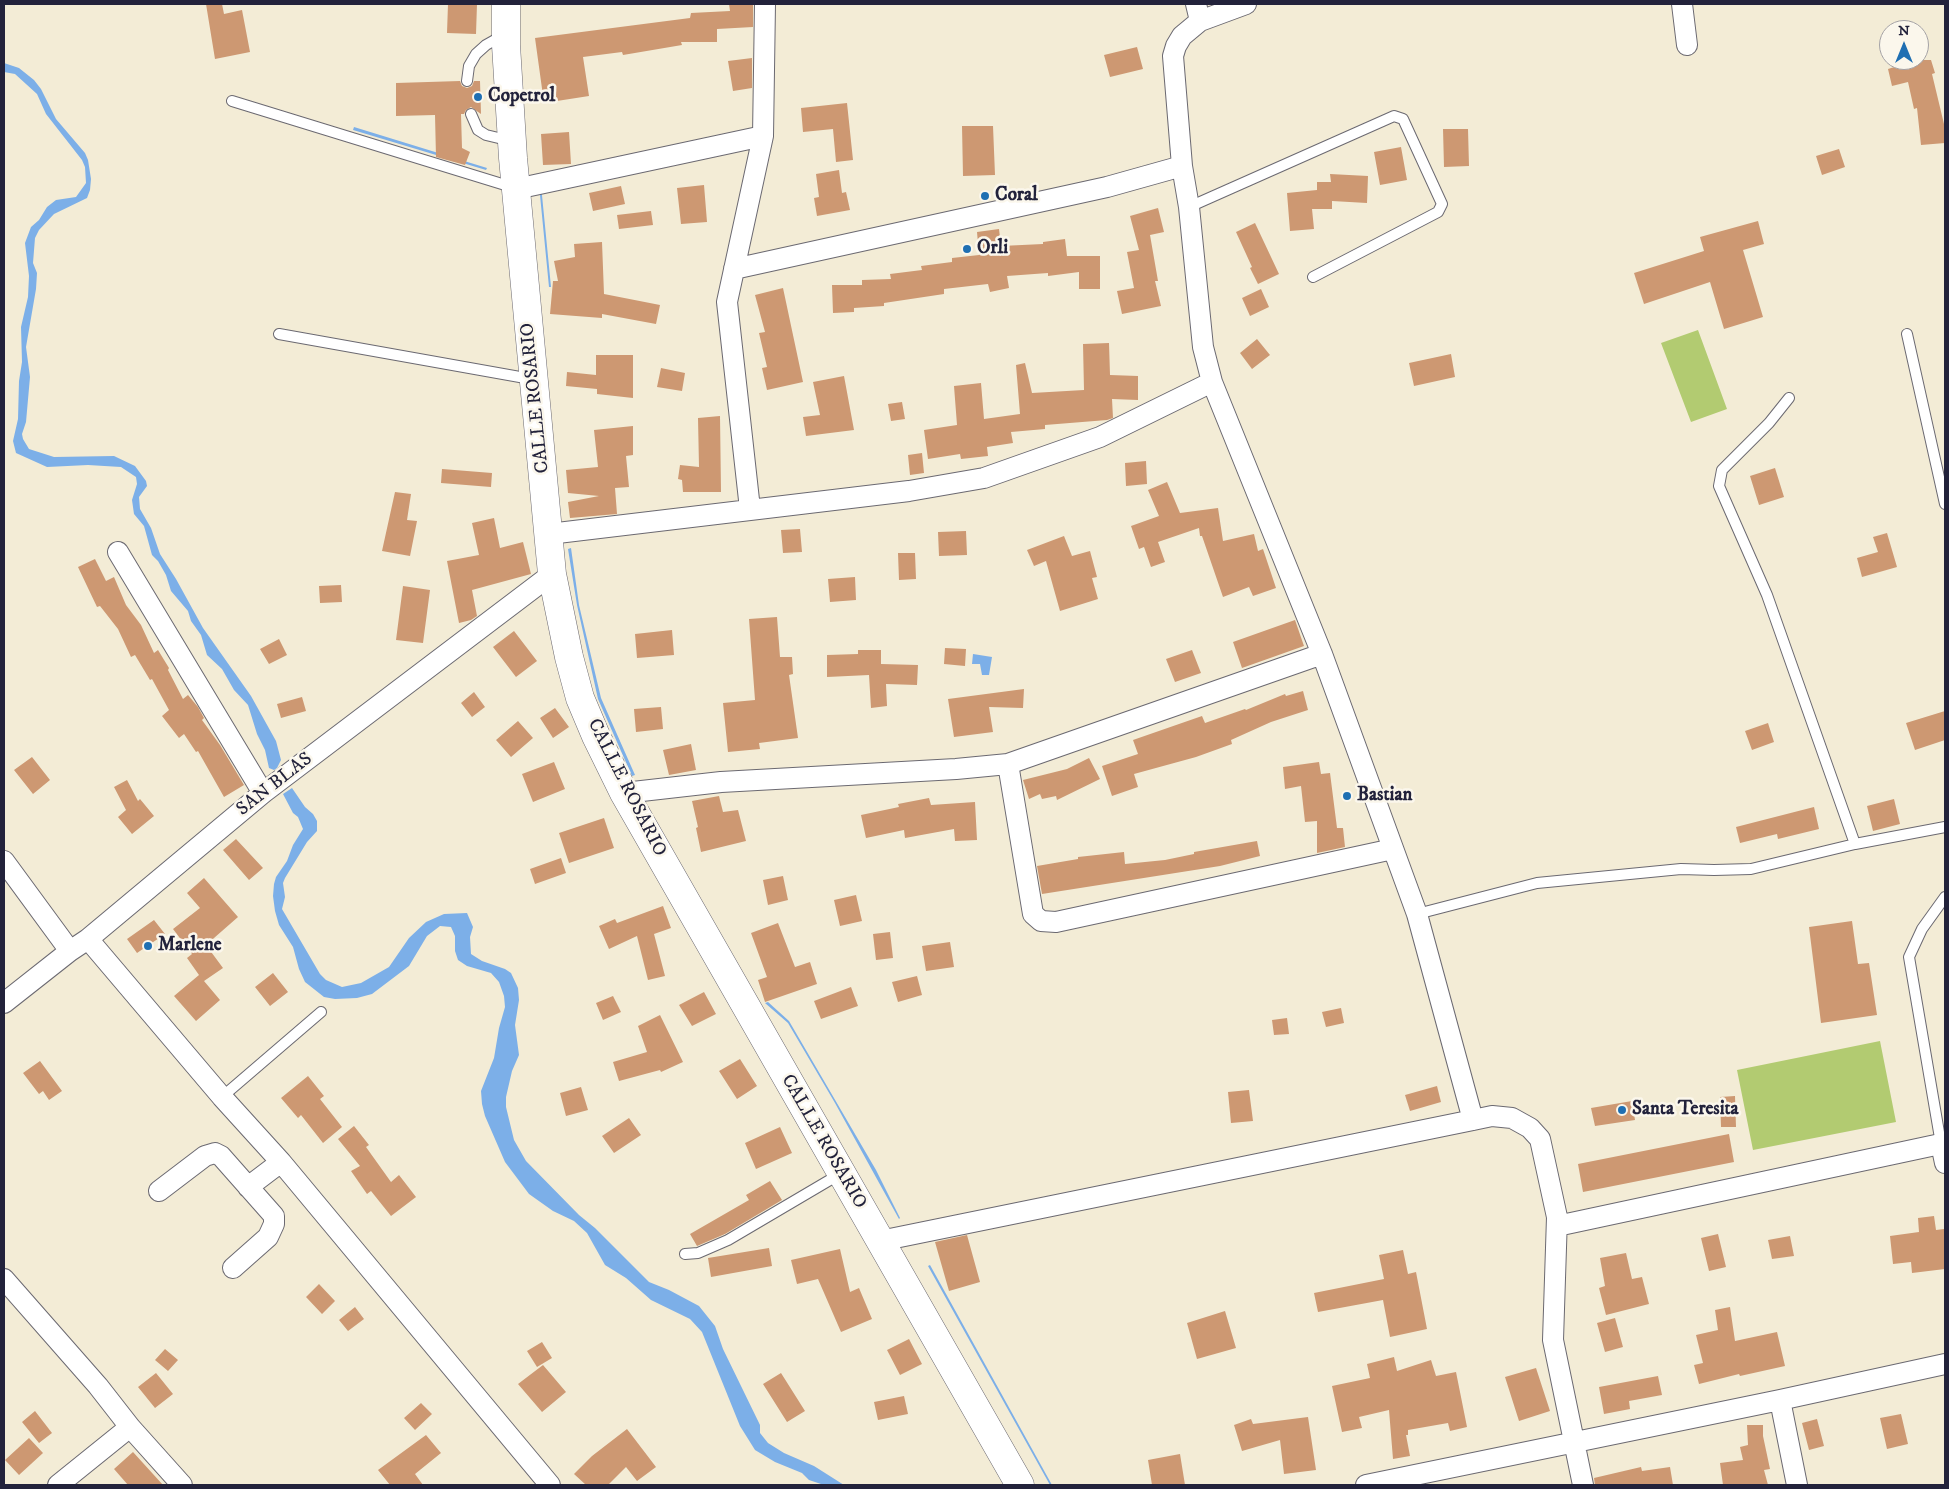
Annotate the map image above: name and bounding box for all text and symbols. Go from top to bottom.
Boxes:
north arrow [1879,20,1929,70]
text: N [1898,22,1910,40]
place label: Copetrol [488,86,555,108]
marker: Copetrol [472,91,484,103]
place label: Coral [995,185,1038,207]
marker: Coral [979,190,991,202]
place label: Orli [977,238,1008,260]
marker: Orli [961,243,973,255]
street label: CALLE ROSARIO [517,322,555,474]
street label: CALLE ROSARIO [581,715,671,861]
street label: SAN BLAS [233,748,317,822]
place label: Bastian [1357,785,1412,807]
marker: Bastian [1341,790,1353,802]
place label: Marlene [158,935,222,957]
marker: Marlene [142,940,154,952]
street label: CALLE ROSARIO [775,1071,871,1213]
place label: Santa Teresita [1632,1099,1739,1121]
marker: Santa Teresita [1616,1104,1628,1116]

